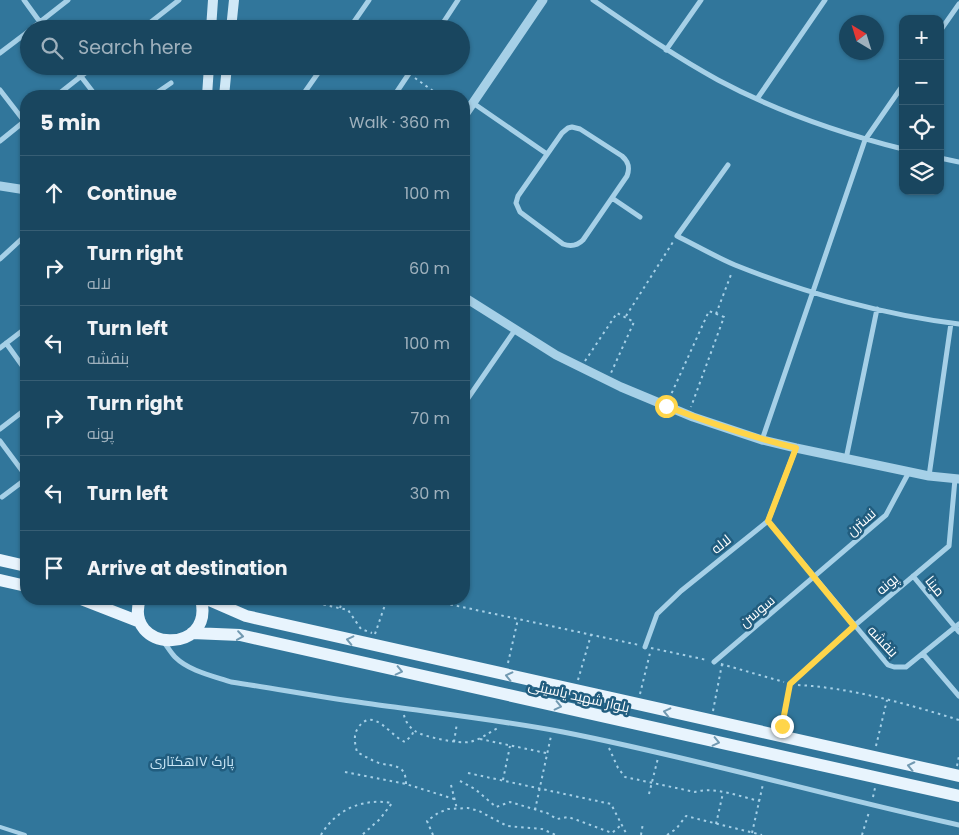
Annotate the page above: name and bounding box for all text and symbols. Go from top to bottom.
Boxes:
north arrow [839,15,884,60]
map controls [899,15,944,195]
button: + [899,15,944,60]
search box [20,20,470,75]
icon: search [38,34,66,62]
text: Search here [78,34,192,61]
button: − [899,60,944,105]
button: locate [899,105,944,150]
text: 5 min [40,108,101,137]
text: Walk · 360 m [349,111,450,134]
button: layers [899,150,944,195]
icon: ahead [40,179,68,207]
text: Continue [87,180,177,207]
text: 100 m [404,182,450,205]
text: Turn right [87,240,183,267]
icon: right [40,254,68,282]
text: 60 m [409,257,450,280]
text: لاله [87,272,111,295]
text: Turn left [87,315,168,342]
icon: left [40,329,68,357]
text: 100 m [404,332,450,355]
text: بنفشه [87,347,129,370]
text: Turn right [87,390,183,417]
route start [655,395,678,418]
icon: right [40,404,68,432]
text: 70 m [410,407,450,430]
text: پونه [87,422,114,445]
icon: left [40,479,68,507]
text: Turn left [87,480,168,507]
text: 30 m [410,482,450,505]
street label: نسترن [842,503,880,541]
street label: لاله [707,530,735,558]
icon: arrive [40,554,68,582]
text: Arrive at destination [87,555,288,582]
street label: پونه [872,569,903,599]
street label: مینا [921,571,949,601]
street label: سوسن [735,590,779,632]
street label: بنفشه [863,621,903,661]
one-way arrow [237,630,245,641]
one-way arrow [346,635,355,646]
one-way arrow [395,665,404,676]
one-way arrow [504,671,513,682]
street label: بلوار شهید یاسینی [526,675,632,717]
one-way arrow [553,700,562,711]
one-way arrow [663,707,672,718]
route end [771,715,794,738]
one-way arrow [712,736,721,747]
park label: پارک ۱۷هکتاری [150,751,234,771]
one-way arrow [907,761,916,772]

